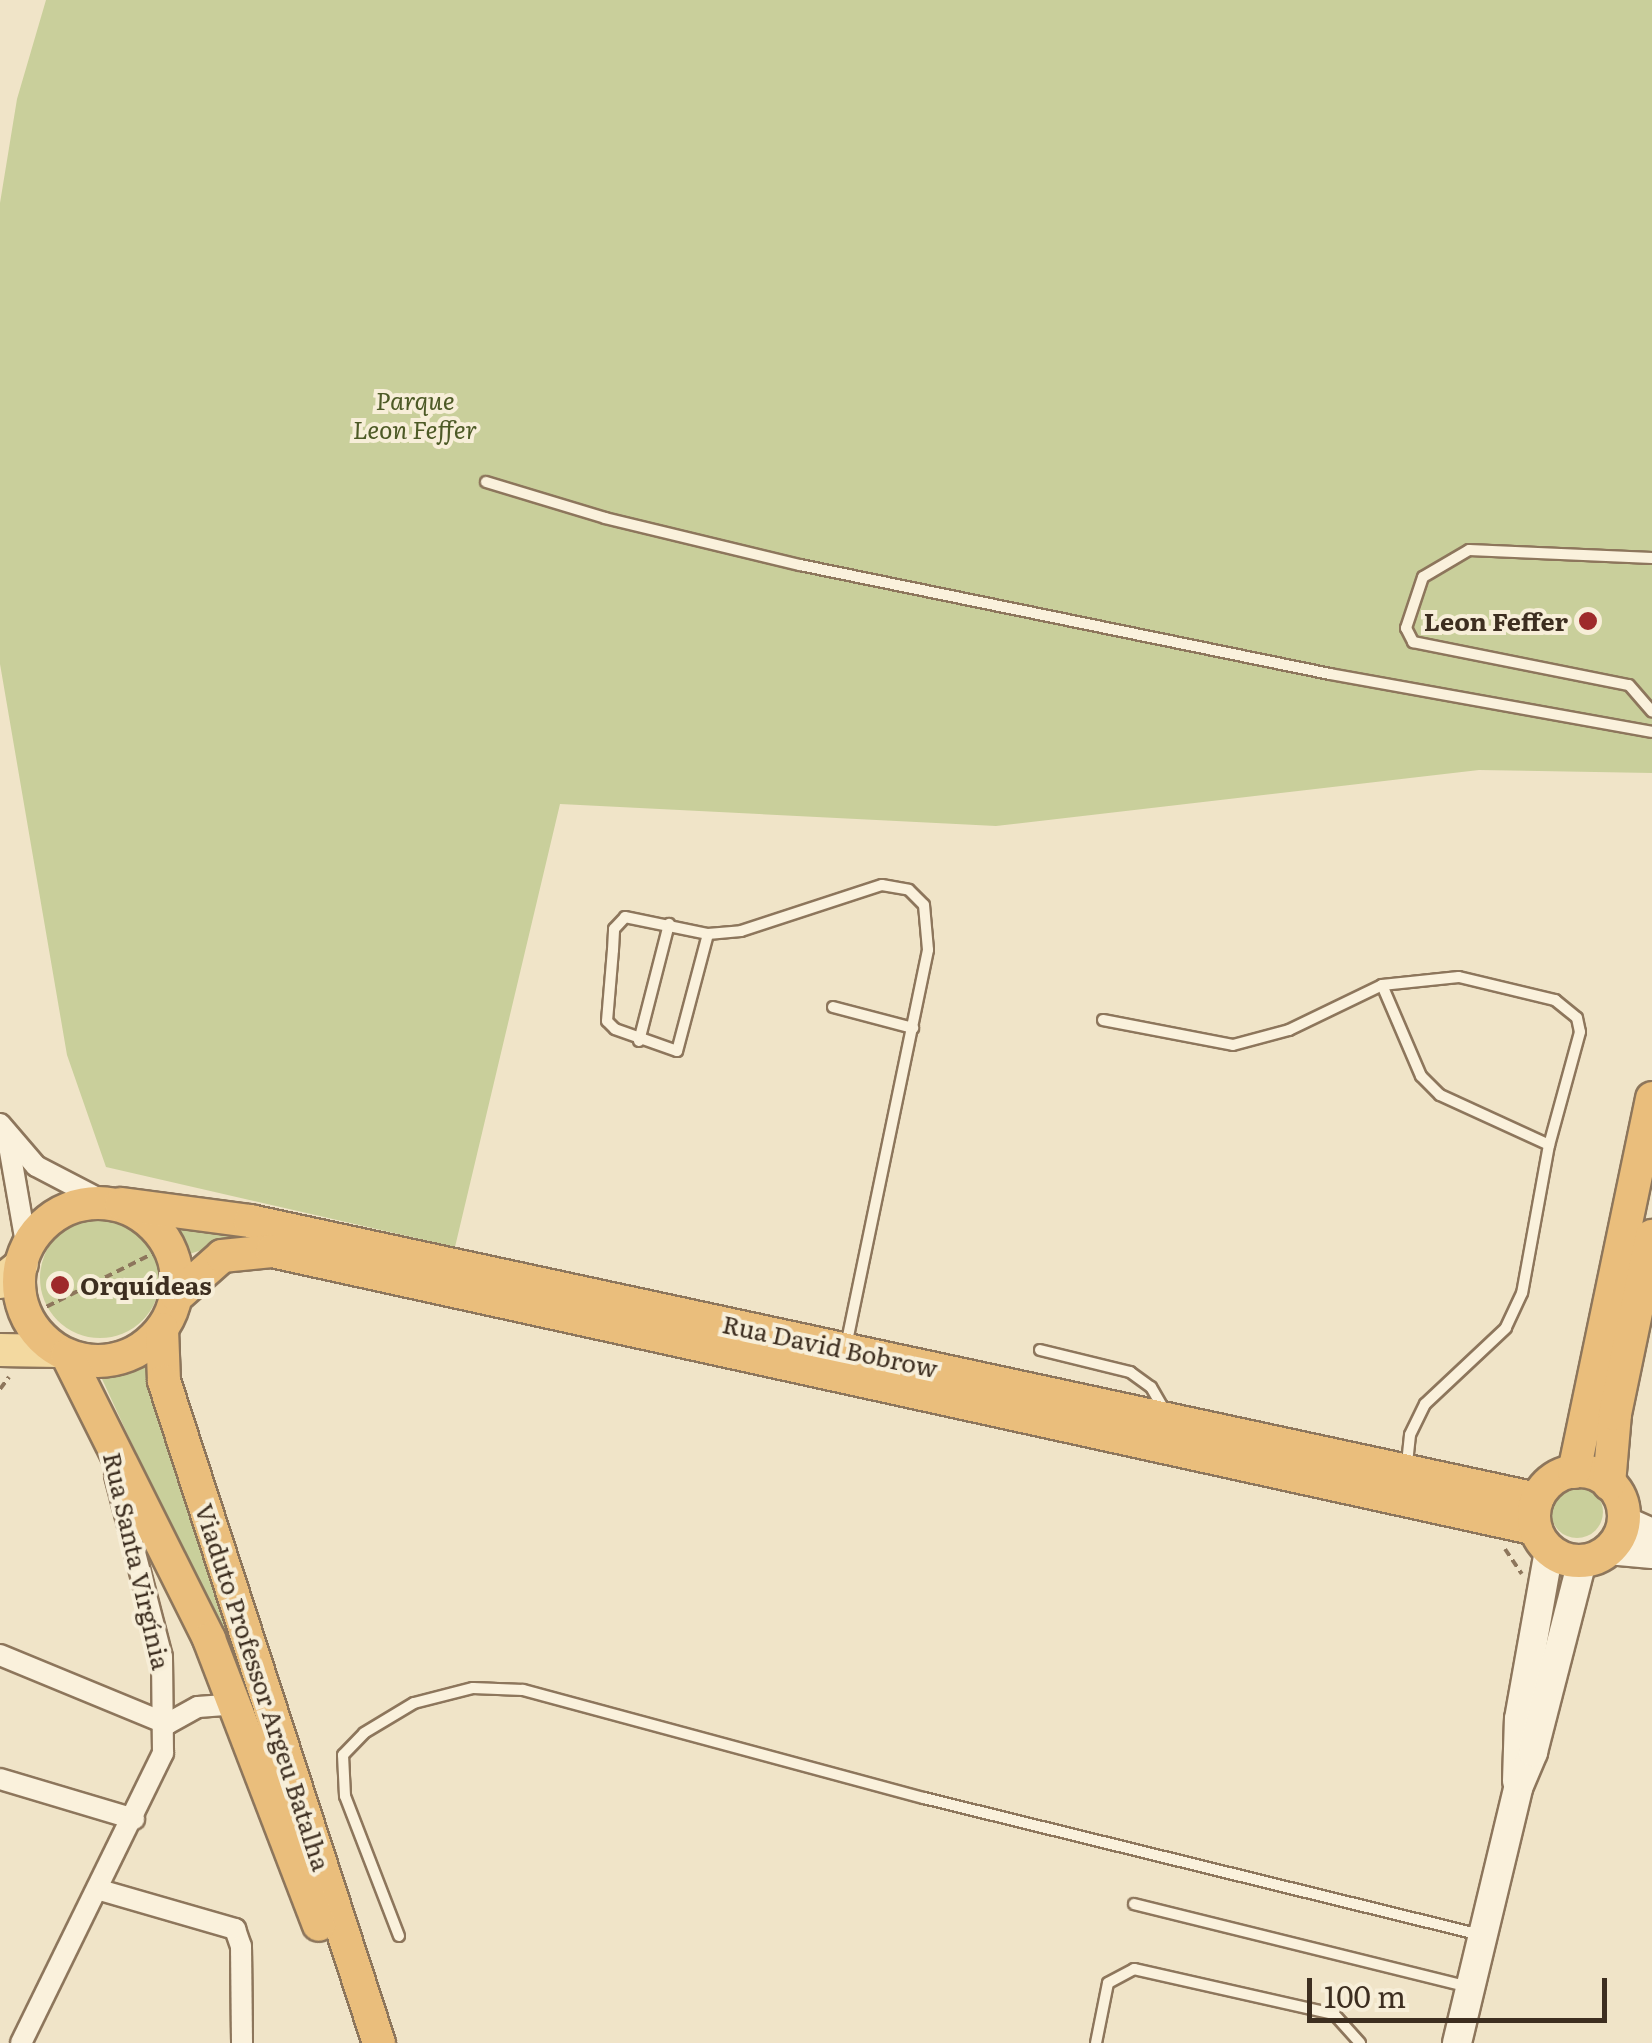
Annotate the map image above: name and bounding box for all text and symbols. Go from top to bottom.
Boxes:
park label: Parque Leon Feffer [353,386,477,445]
place label: Leon Feffer [1424,606,1568,636]
marker: Leon Feffer [1577,610,1599,632]
place label: Orquídeas [80,1270,212,1300]
marker: Orquídeas [49,1274,71,1296]
street label: Rua David Bobrow [720,1309,940,1383]
street label: Rua Santa Virgínia [97,1449,177,1673]
street label: Viaduto Professor Argeu Batalha [189,1500,337,1874]
scale bar [1312,1958,1612,2020]
text: 100 m [1324,1973,1406,2017]

